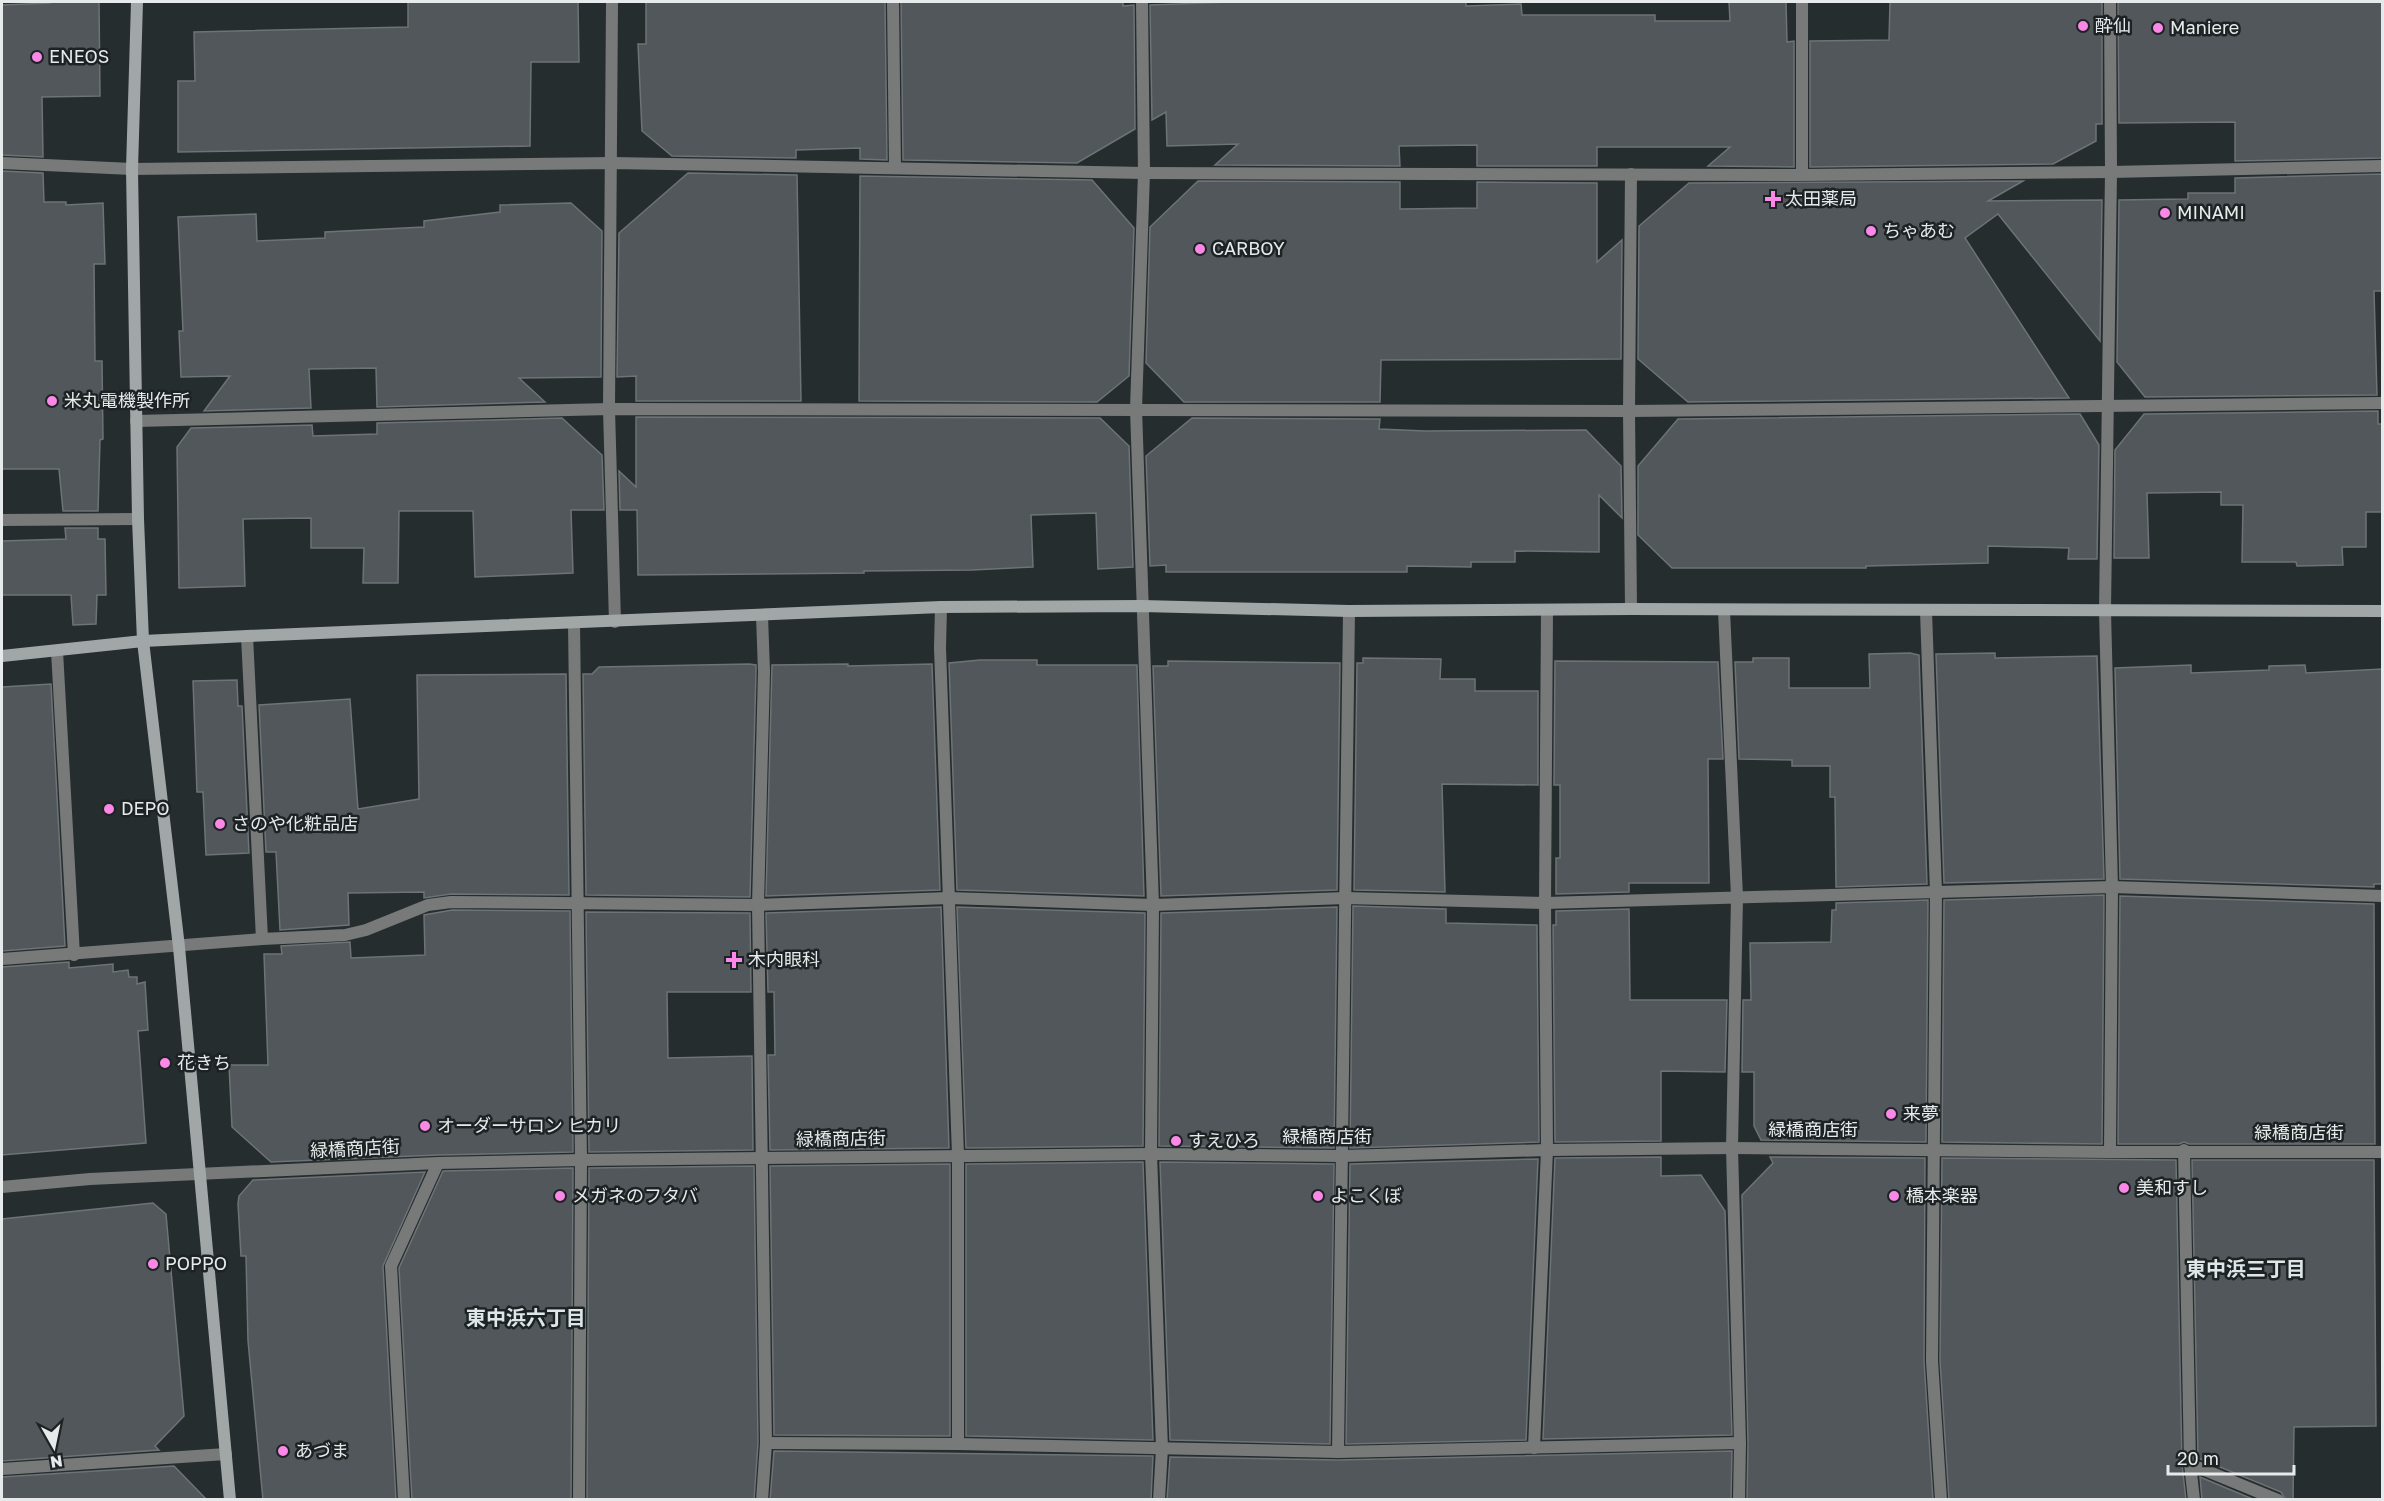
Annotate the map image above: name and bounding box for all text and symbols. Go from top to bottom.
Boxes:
place label: 酔仙 [2095,14,2131,36]
place label: Maniere [2170,16,2239,38]
marker: 酔仙 [2076,19,2090,33]
marker: Maniere [2151,21,2165,35]
place label: ENEOS [49,45,109,67]
marker: ENEOS [30,50,44,64]
place label: 太田薬局 [1785,187,1857,209]
marker: 太田薬局 [1766,192,1780,206]
place label: MINAMI [2177,201,2245,223]
marker: MINAMI [2158,206,2172,220]
place label: ちゃあむ [1883,219,1955,241]
marker: ちゃあむ [1864,224,1878,238]
place label: CARBOY [1212,237,1285,259]
marker: CARBOY [1193,242,1207,256]
place label: 米丸電機製作所 [64,389,190,411]
marker: 米丸電機製作所 [45,394,59,408]
place label: DEPO [121,797,170,819]
marker: DEPO [102,802,116,816]
place label: さのや化粧品店 [232,812,358,834]
marker: さのや化粧品店 [213,817,227,831]
place label: 木内眼科 [748,948,820,970]
marker: 木内眼科 [725,951,743,969]
place label: 花きち [177,1051,231,1073]
marker: 花きち [158,1056,172,1070]
place label: 来夢 [1903,1102,1939,1124]
marker: 来夢 [1884,1107,1898,1121]
place label: オーダーサロン ヒカリ [437,1114,621,1136]
street label: 緑橋商店街 [1768,1118,1858,1140]
marker: オーダーサロン ヒカリ [418,1119,432,1133]
street label: 緑橋商店街 [2254,1121,2344,1143]
street label: 緑橋商店街 [1282,1125,1372,1147]
street label: 緑橋商店街 [796,1126,886,1150]
place label: すえひろ [1188,1129,1260,1151]
marker: すえひろ [1169,1134,1183,1148]
street label: 緑橋商店街 [309,1135,400,1161]
place label: 美和すし [2136,1176,2208,1198]
marker: 美和すし [2117,1181,2131,1195]
place label: メガネのフタバ [572,1184,698,1206]
place label: よこくぼ [1330,1184,1402,1206]
place label: 橋本楽器 [1906,1184,1978,1206]
marker: メガネのフタバ [553,1189,567,1203]
marker: よこくぼ [1311,1189,1325,1203]
marker: 橋本楽器 [1887,1189,1901,1203]
place label: POPPO [165,1252,227,1274]
district label: 東中浜三丁目 [2186,1256,2306,1280]
marker: POPPO [146,1257,160,1271]
district label: 東中浜六丁目 [466,1305,586,1329]
north arrow [24,1417,84,1477]
scale bar [2168,1438,2294,1476]
place label: あづま [295,1439,349,1461]
marker: あづま [276,1444,290,1458]
text: 20 m [2177,1447,2219,1469]
text: N [49,1451,64,1473]

